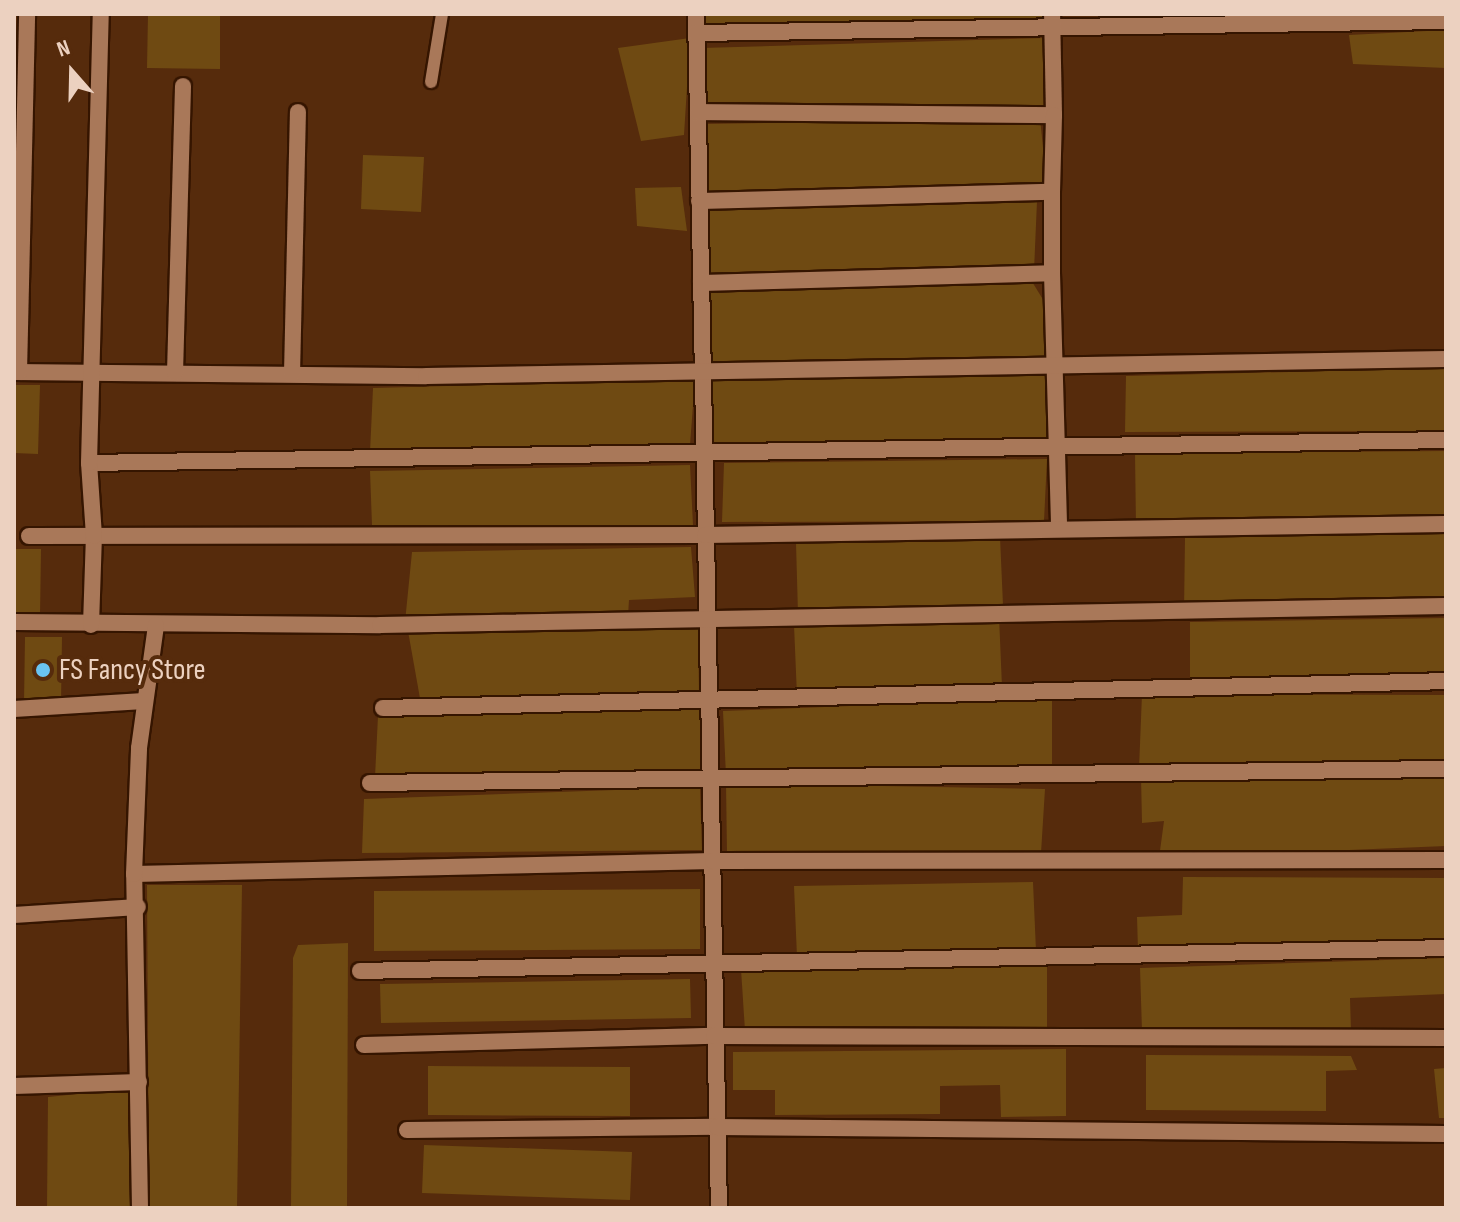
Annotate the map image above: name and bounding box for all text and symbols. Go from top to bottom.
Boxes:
north arrow [32,32,112,112]
text: N [53,34,74,64]
place label: FS Fancy Store [59,652,206,688]
marker: FS Fancy Store [34,661,52,679]

